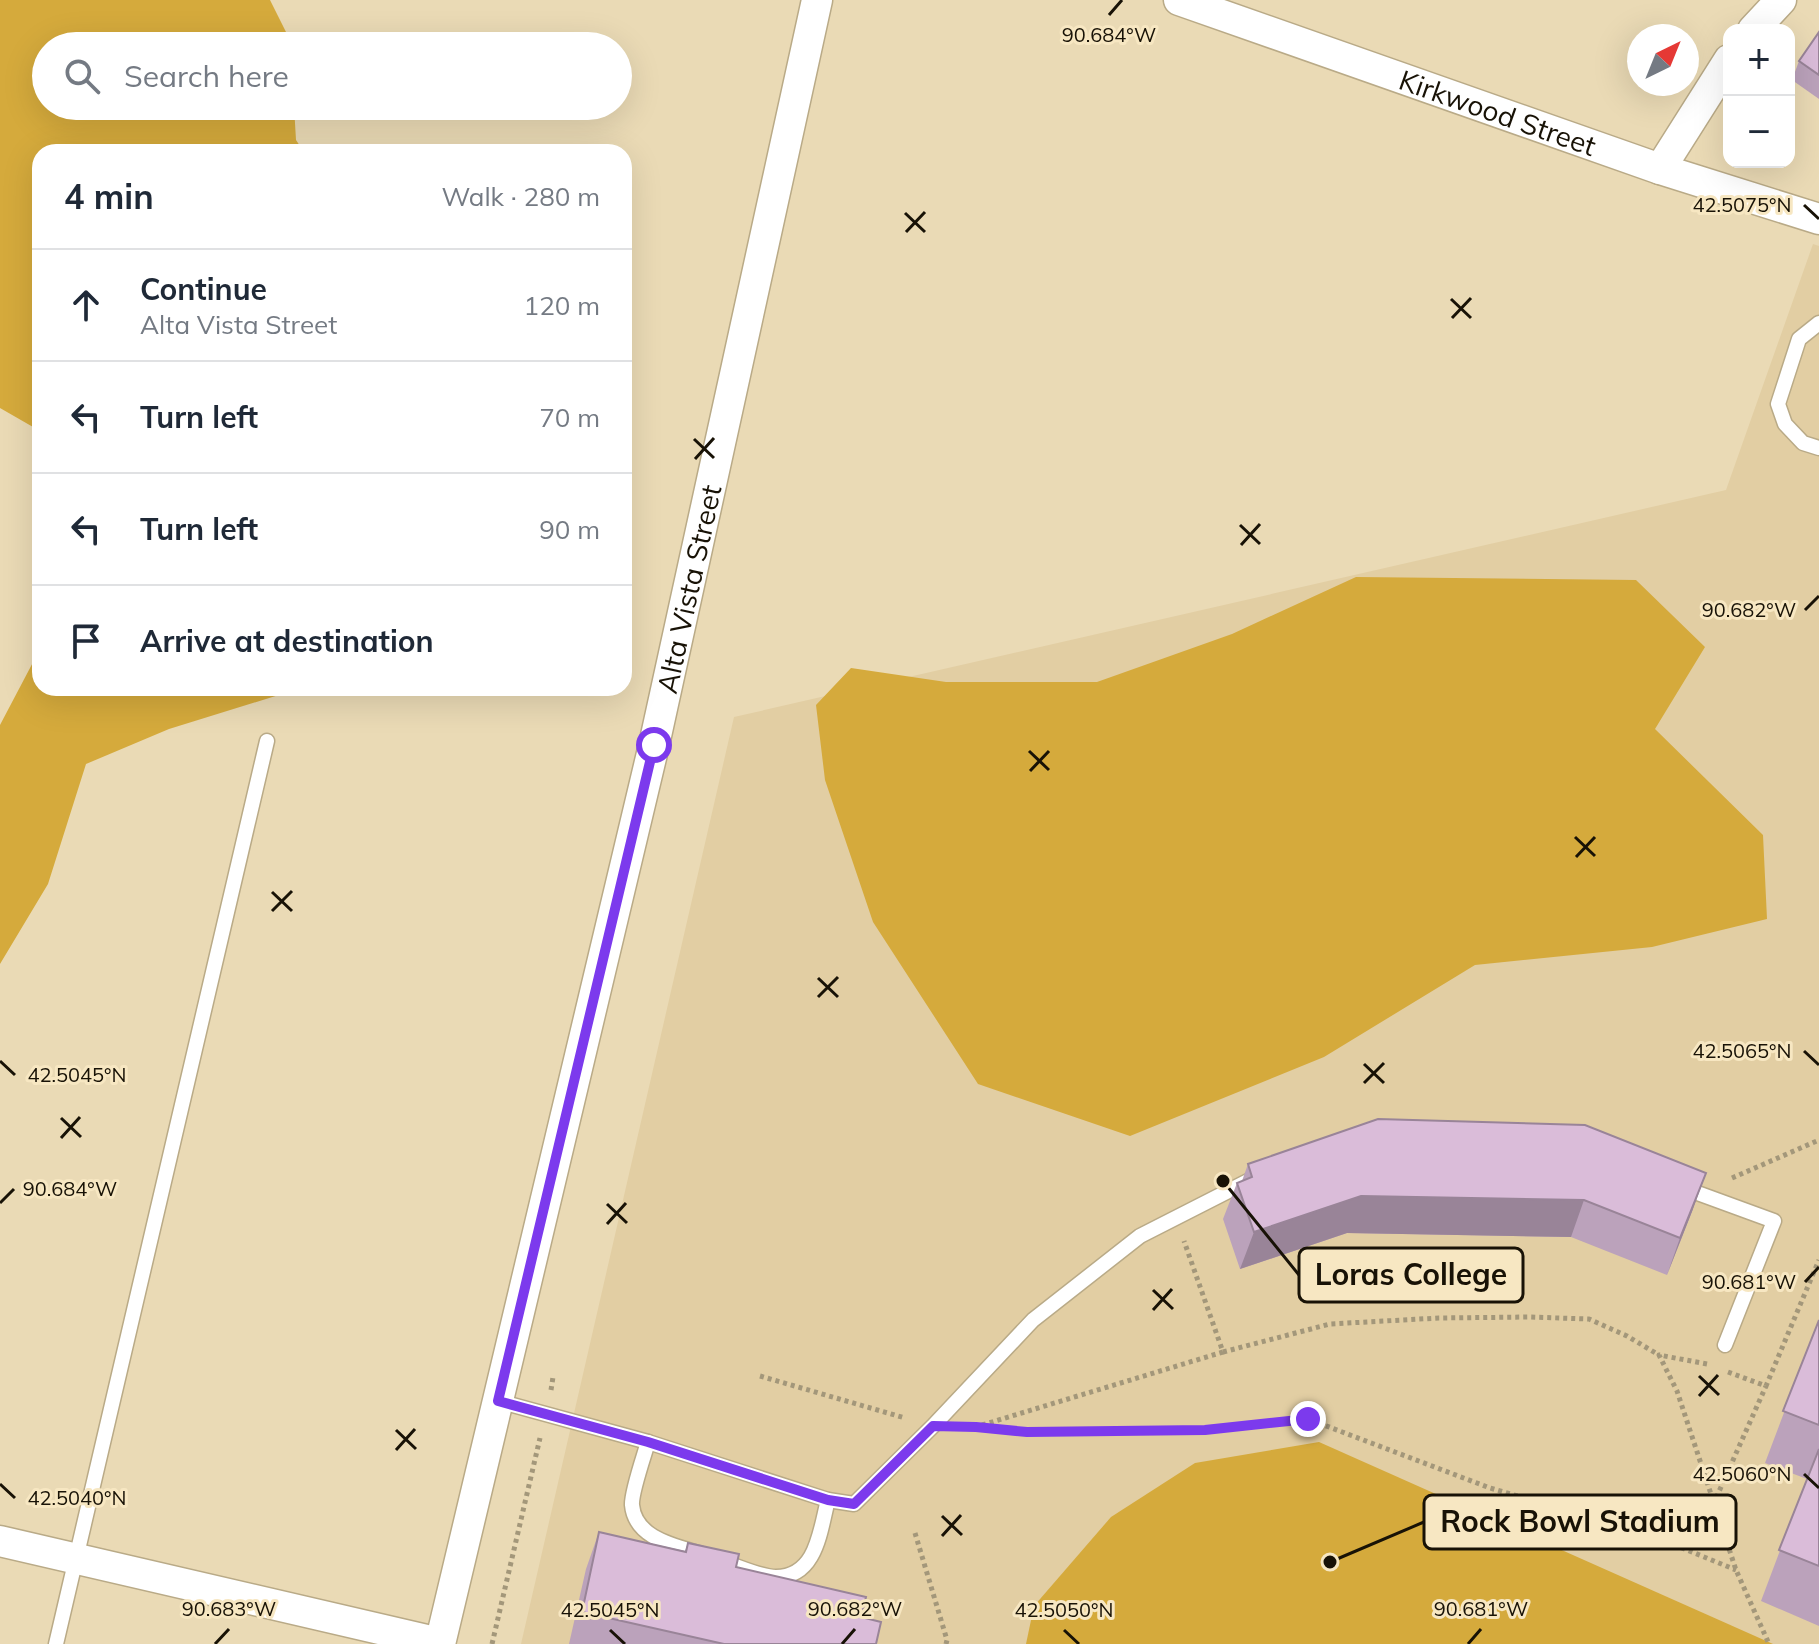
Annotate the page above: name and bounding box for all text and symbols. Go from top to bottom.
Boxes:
text: 90.684°W [1062,22,1156,47]
north arrow [1627,24,1699,96]
map controls [1723,24,1795,168]
button: + [1723,24,1795,96]
search box [32,32,632,120]
icon: search [60,54,104,98]
text: Search here [124,57,289,95]
street label: Kirkwood Street [1395,61,1601,163]
button: − [1723,96,1795,168]
text: 4 min [64,175,154,218]
text: Walk · 280 m [441,180,600,213]
text: 42.5075°N [1693,192,1791,217]
text: Continue [140,270,267,308]
icon: ahead [64,283,108,327]
text: 120 m [524,289,600,322]
text: Alta Vista Street [140,308,337,341]
icon: left [64,395,108,439]
text: Turn left [140,398,258,436]
text: 70 m [539,401,600,434]
street label: Alta Vista Street [648,481,728,696]
icon: left [64,507,108,551]
text: Turn left [140,510,258,548]
text: 90 m [539,513,600,546]
text: 90.682°W [1702,597,1796,622]
icon: arrive [64,619,108,663]
text: Arrive at destination [140,622,434,660]
route start [636,727,672,763]
text: 42.5065°N [1693,1038,1791,1063]
text: 42.5045°N [28,1062,126,1087]
text: 90.684°W [23,1176,117,1201]
callout: Loras College [1299,1248,1523,1302]
text: Loras College [1315,1255,1507,1293]
text: 90.681°W [1702,1269,1796,1294]
route end [1290,1401,1326,1437]
text: 42.5060°N [1693,1461,1791,1486]
text: 42.5040°N [28,1485,126,1510]
callout: Rock Bowl Stadium [1424,1495,1736,1549]
text: Rock Bowl Stadium [1440,1502,1720,1540]
text: 90.683°W [182,1596,276,1621]
text: 90.682°W [808,1596,902,1621]
text: 90.681°W [1434,1596,1528,1621]
text: 42.5045°N [561,1597,659,1622]
text: 42.5050°N [1015,1597,1113,1622]

